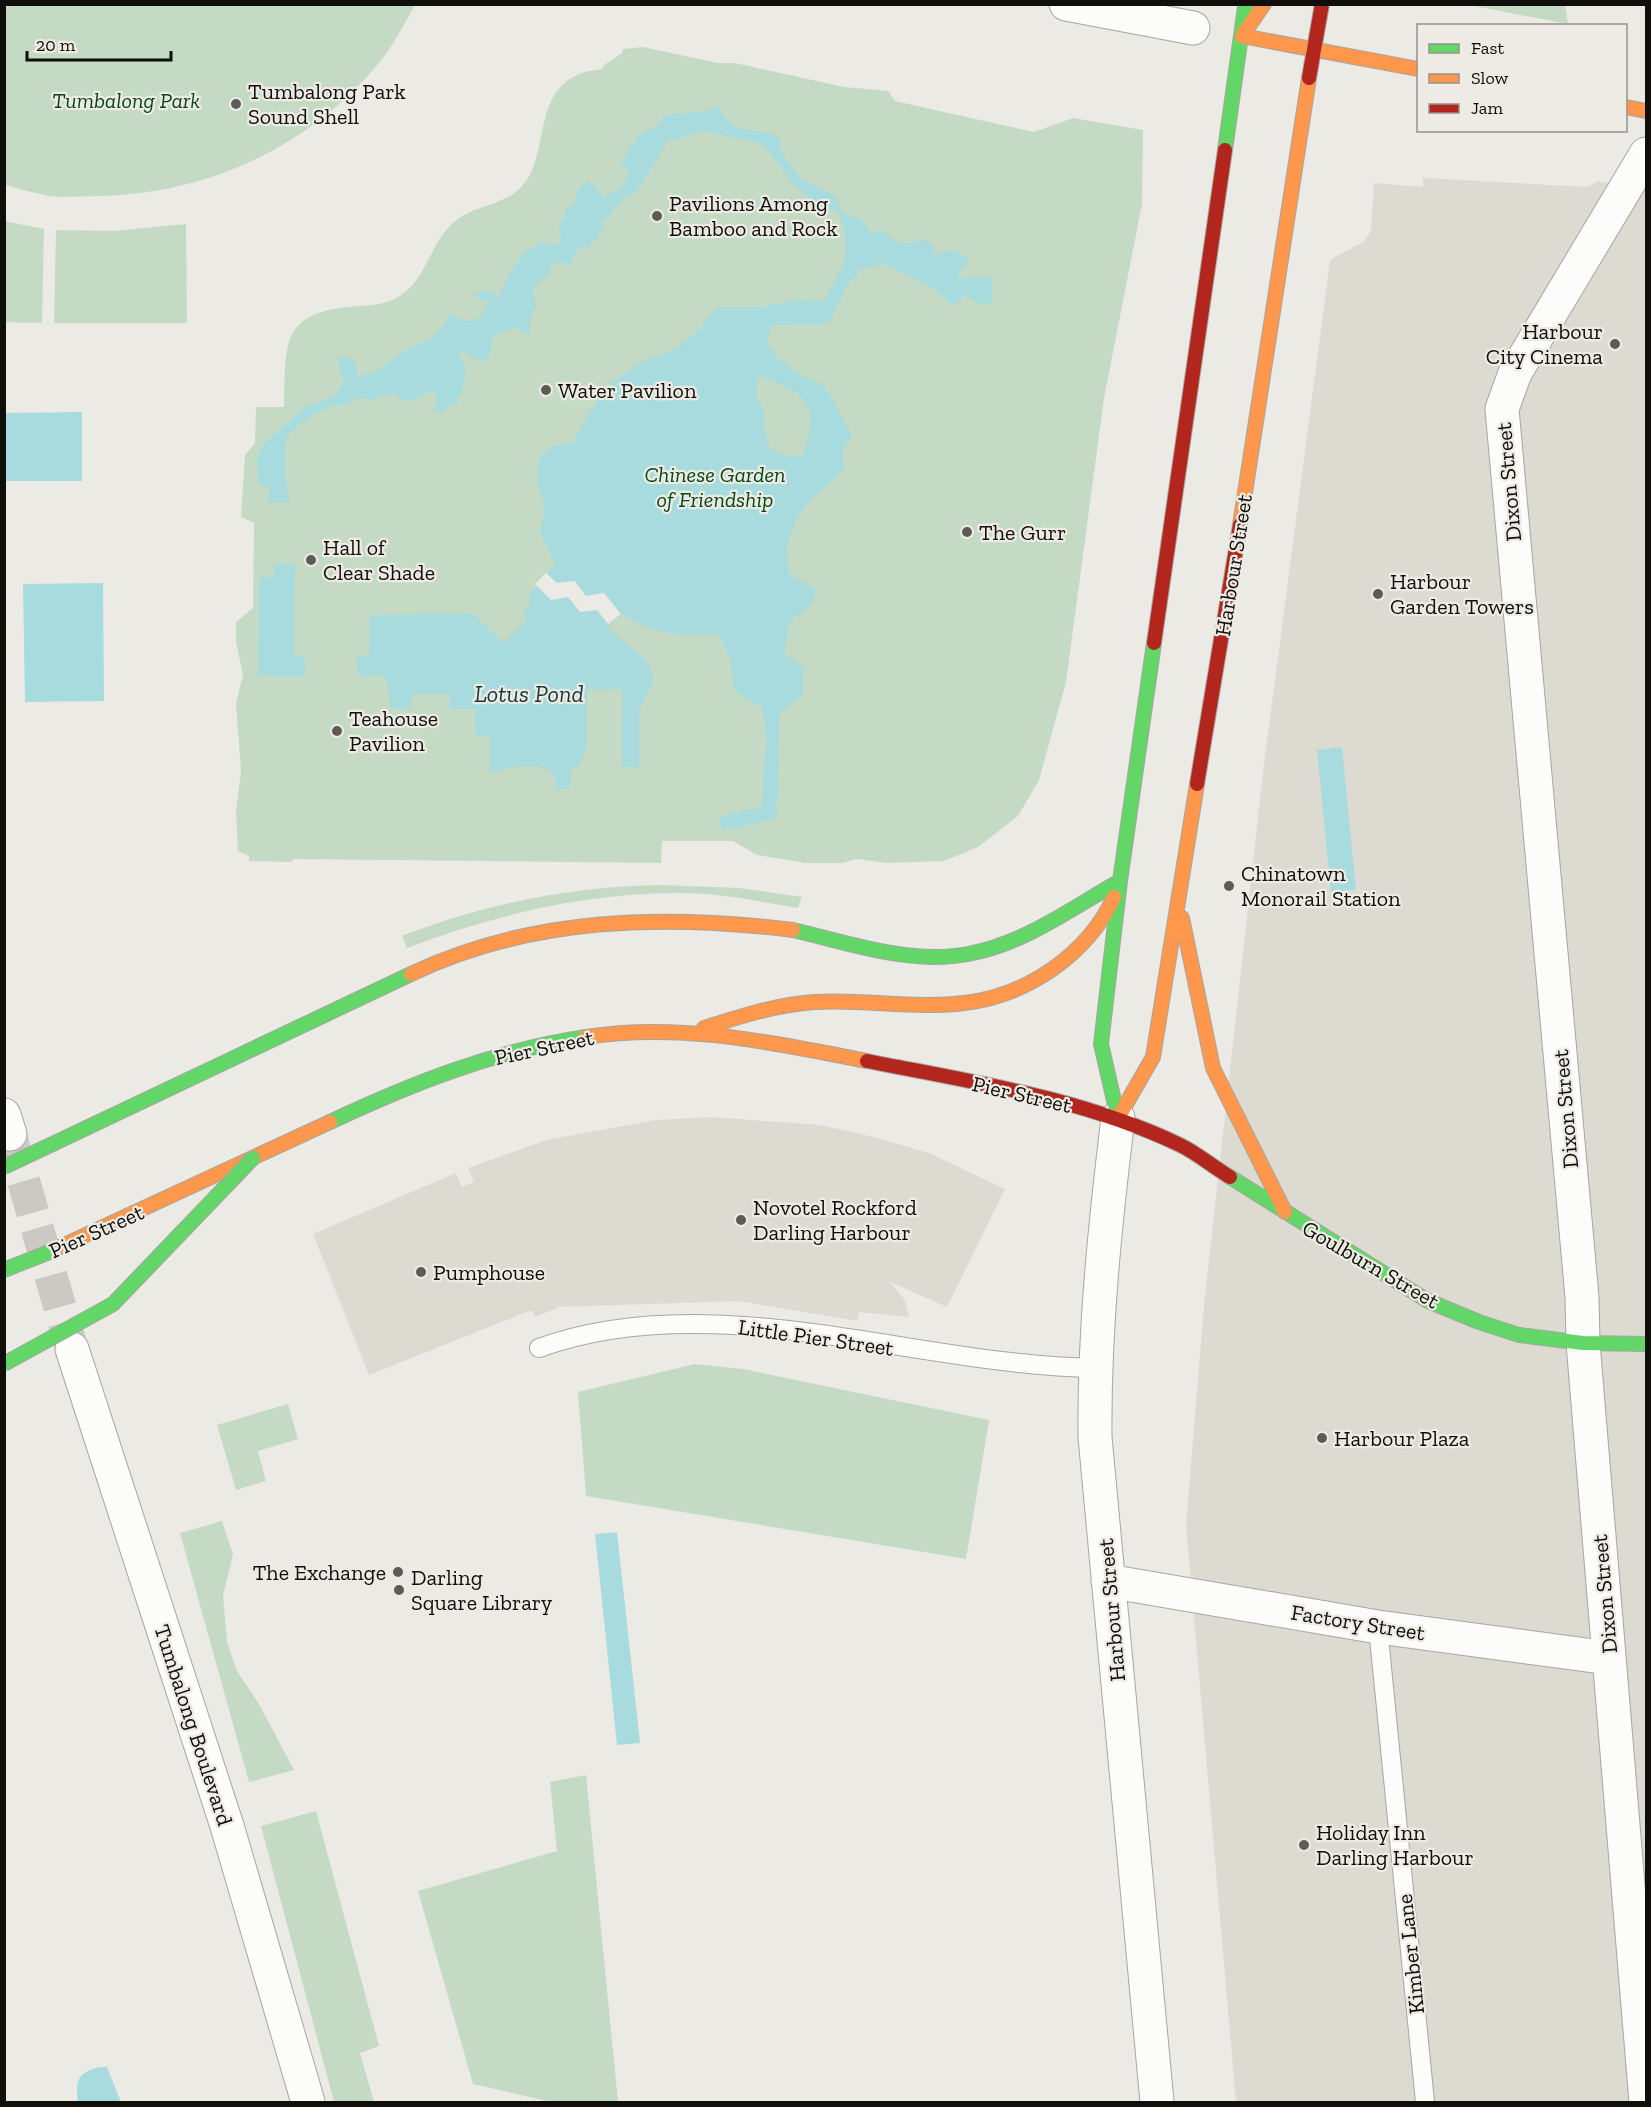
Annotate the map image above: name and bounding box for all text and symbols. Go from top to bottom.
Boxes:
scale bar [27,24,171,62]
legend [1417,24,1627,132]
text: 20 m [36,34,76,56]
text: Fast [1471,37,1504,59]
text: Slow [1471,67,1508,89]
place label: Tumbalong Park Sound Shell [248,78,406,130]
park label: Tumbalong Park [52,87,200,114]
marker: Tumbalong Park Sound Shell [229,97,243,111]
text: Jam [1471,97,1503,119]
place label: Pavilions Among Bamboo and Rock [669,190,838,242]
marker: Pavilions Among Bamboo and Rock [650,209,664,223]
place label: Harbour City Cinema [1486,318,1603,370]
marker: Harbour City Cinema [1608,337,1622,351]
place label: Water Pavilion [558,377,697,404]
marker: Water Pavilion [539,383,553,397]
street label: Dixon Street [1490,420,1527,543]
park label: Chinese Garden of Friendship [644,461,786,513]
street label: Harbour Street [1209,491,1258,638]
place label: The Gurr [979,519,1066,546]
marker: The Gurr [960,525,974,539]
place label: Hall of Clear Shade [323,534,435,586]
marker: Hall of Clear Shade [304,553,318,567]
place label: Harbour Garden Towers [1390,568,1534,620]
marker: Harbour Garden Towers [1371,587,1385,601]
water label: Lotus Pond [474,679,584,708]
place label: Teahouse Pavilion [349,705,438,757]
marker: Teahouse Pavilion [330,724,344,738]
place label: Chinatown Monorail Station [1241,860,1401,912]
marker: Chinatown Monorail Station [1222,879,1236,893]
street label: Pier Street [492,1024,597,1071]
street label: Dixon Street [1547,1047,1584,1170]
street label: Pier Street [970,1070,1075,1119]
place label: Novotel Rockford Darling Harbour [753,1194,917,1246]
street label: Pier Street [45,1198,149,1264]
marker: Novotel Rockford Darling Harbour [734,1213,748,1227]
street label: Goulburn Street [1297,1214,1445,1315]
place label: Pumphouse [433,1259,545,1286]
marker: Pumphouse [414,1265,428,1279]
street label: Little Pier Street [736,1313,896,1362]
place label: Harbour Plaza [1334,1425,1470,1452]
marker: Harbour Plaza [1315,1431,1329,1445]
street label: Dixon Street [1586,1532,1623,1655]
street label: Harbour Street [1092,1536,1131,1683]
place label: The Exchange [253,1559,386,1586]
place label: Darling Square Library [411,1564,553,1616]
marker: The Exchange [391,1565,405,1579]
marker: Darling Square Library [392,1583,406,1597]
street label: Factory Street [1289,1599,1428,1647]
street label: Tumbalong Boulevard [148,1621,239,1829]
place label: Holiday Inn Darling Harbour [1316,1819,1474,1871]
marker: Holiday Inn Darling Harbour [1297,1838,1311,1852]
street label: Kimber Lane [1391,1892,1430,2015]

